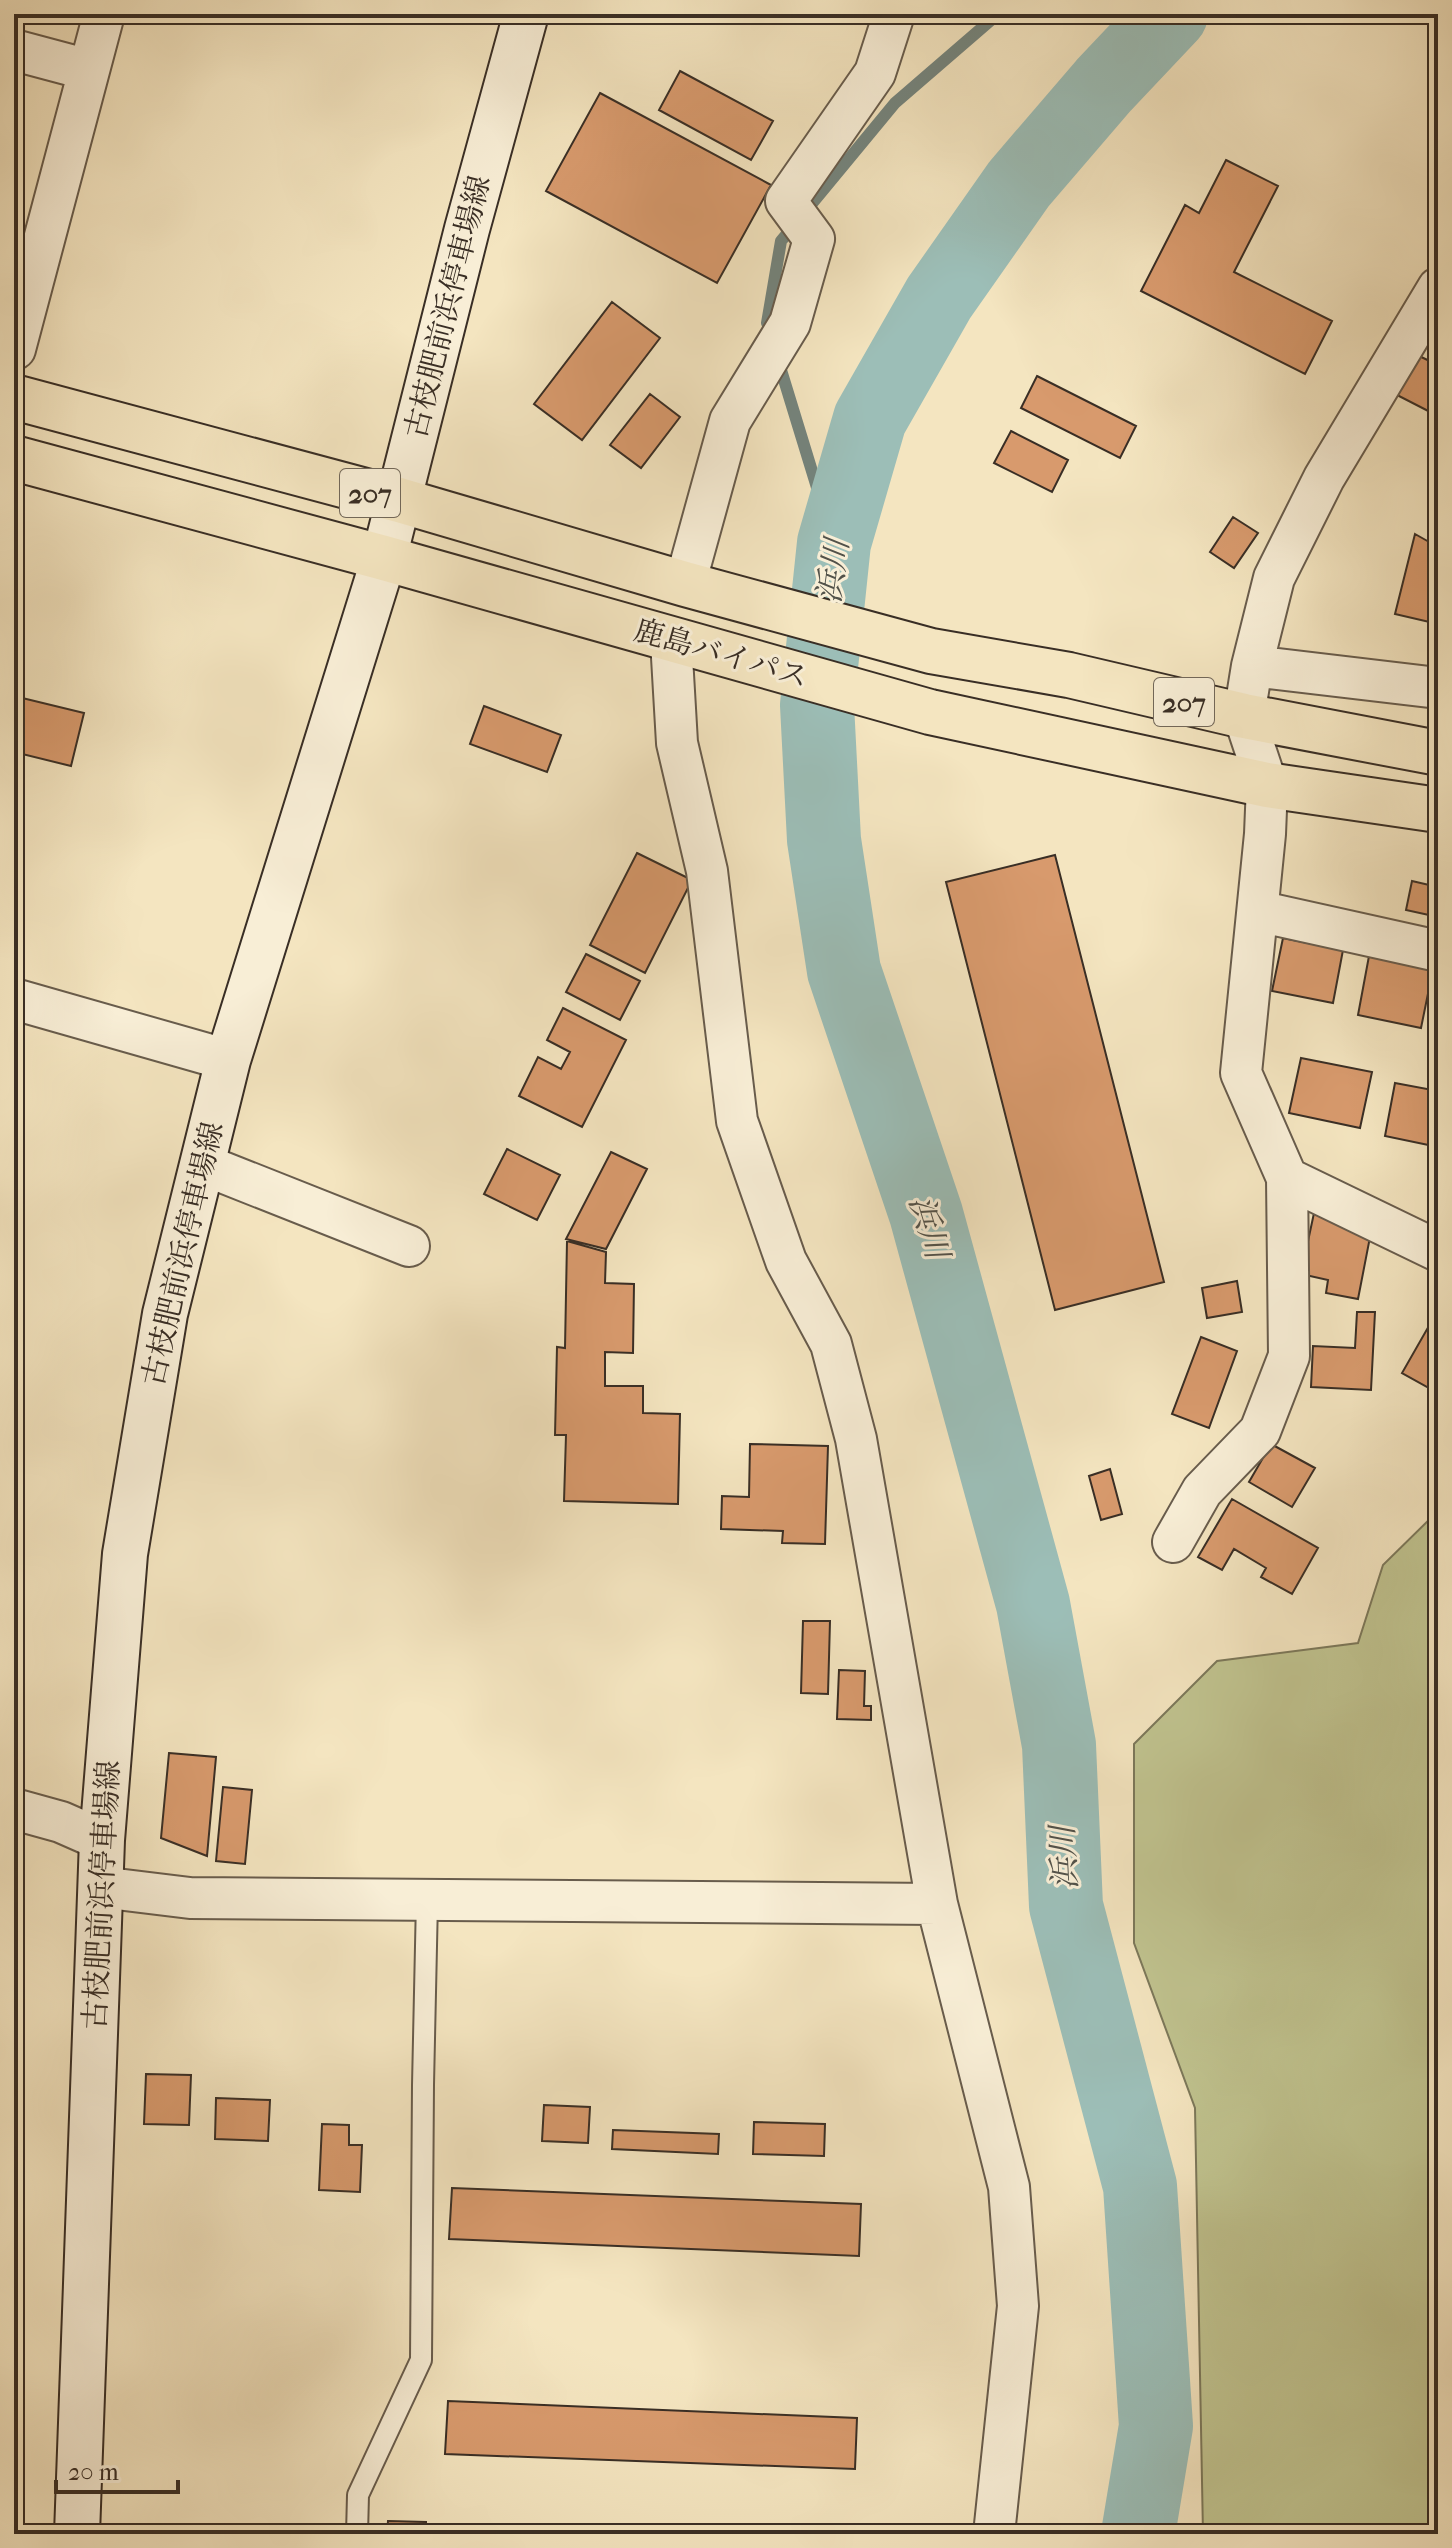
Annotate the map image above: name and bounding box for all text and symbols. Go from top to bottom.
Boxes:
street label: 古枝肥前浜停車場線 [398,172,498,442]
road number: 207 [340,469,400,517]
water label: 浜川 [810,534,856,605]
street label: 鹿島バイパス [630,612,812,696]
road number: 207 [1154,678,1214,726]
street label: 古枝肥前浜停車場線 [136,1119,230,1389]
water label: 浜川 [902,1191,957,1266]
street label: 古枝肥前浜停車場線 [77,1759,127,2031]
water label: 浜川 [1044,1822,1084,1891]
scale bar [56,2444,178,2494]
text: 20 m [68,2458,119,2486]

